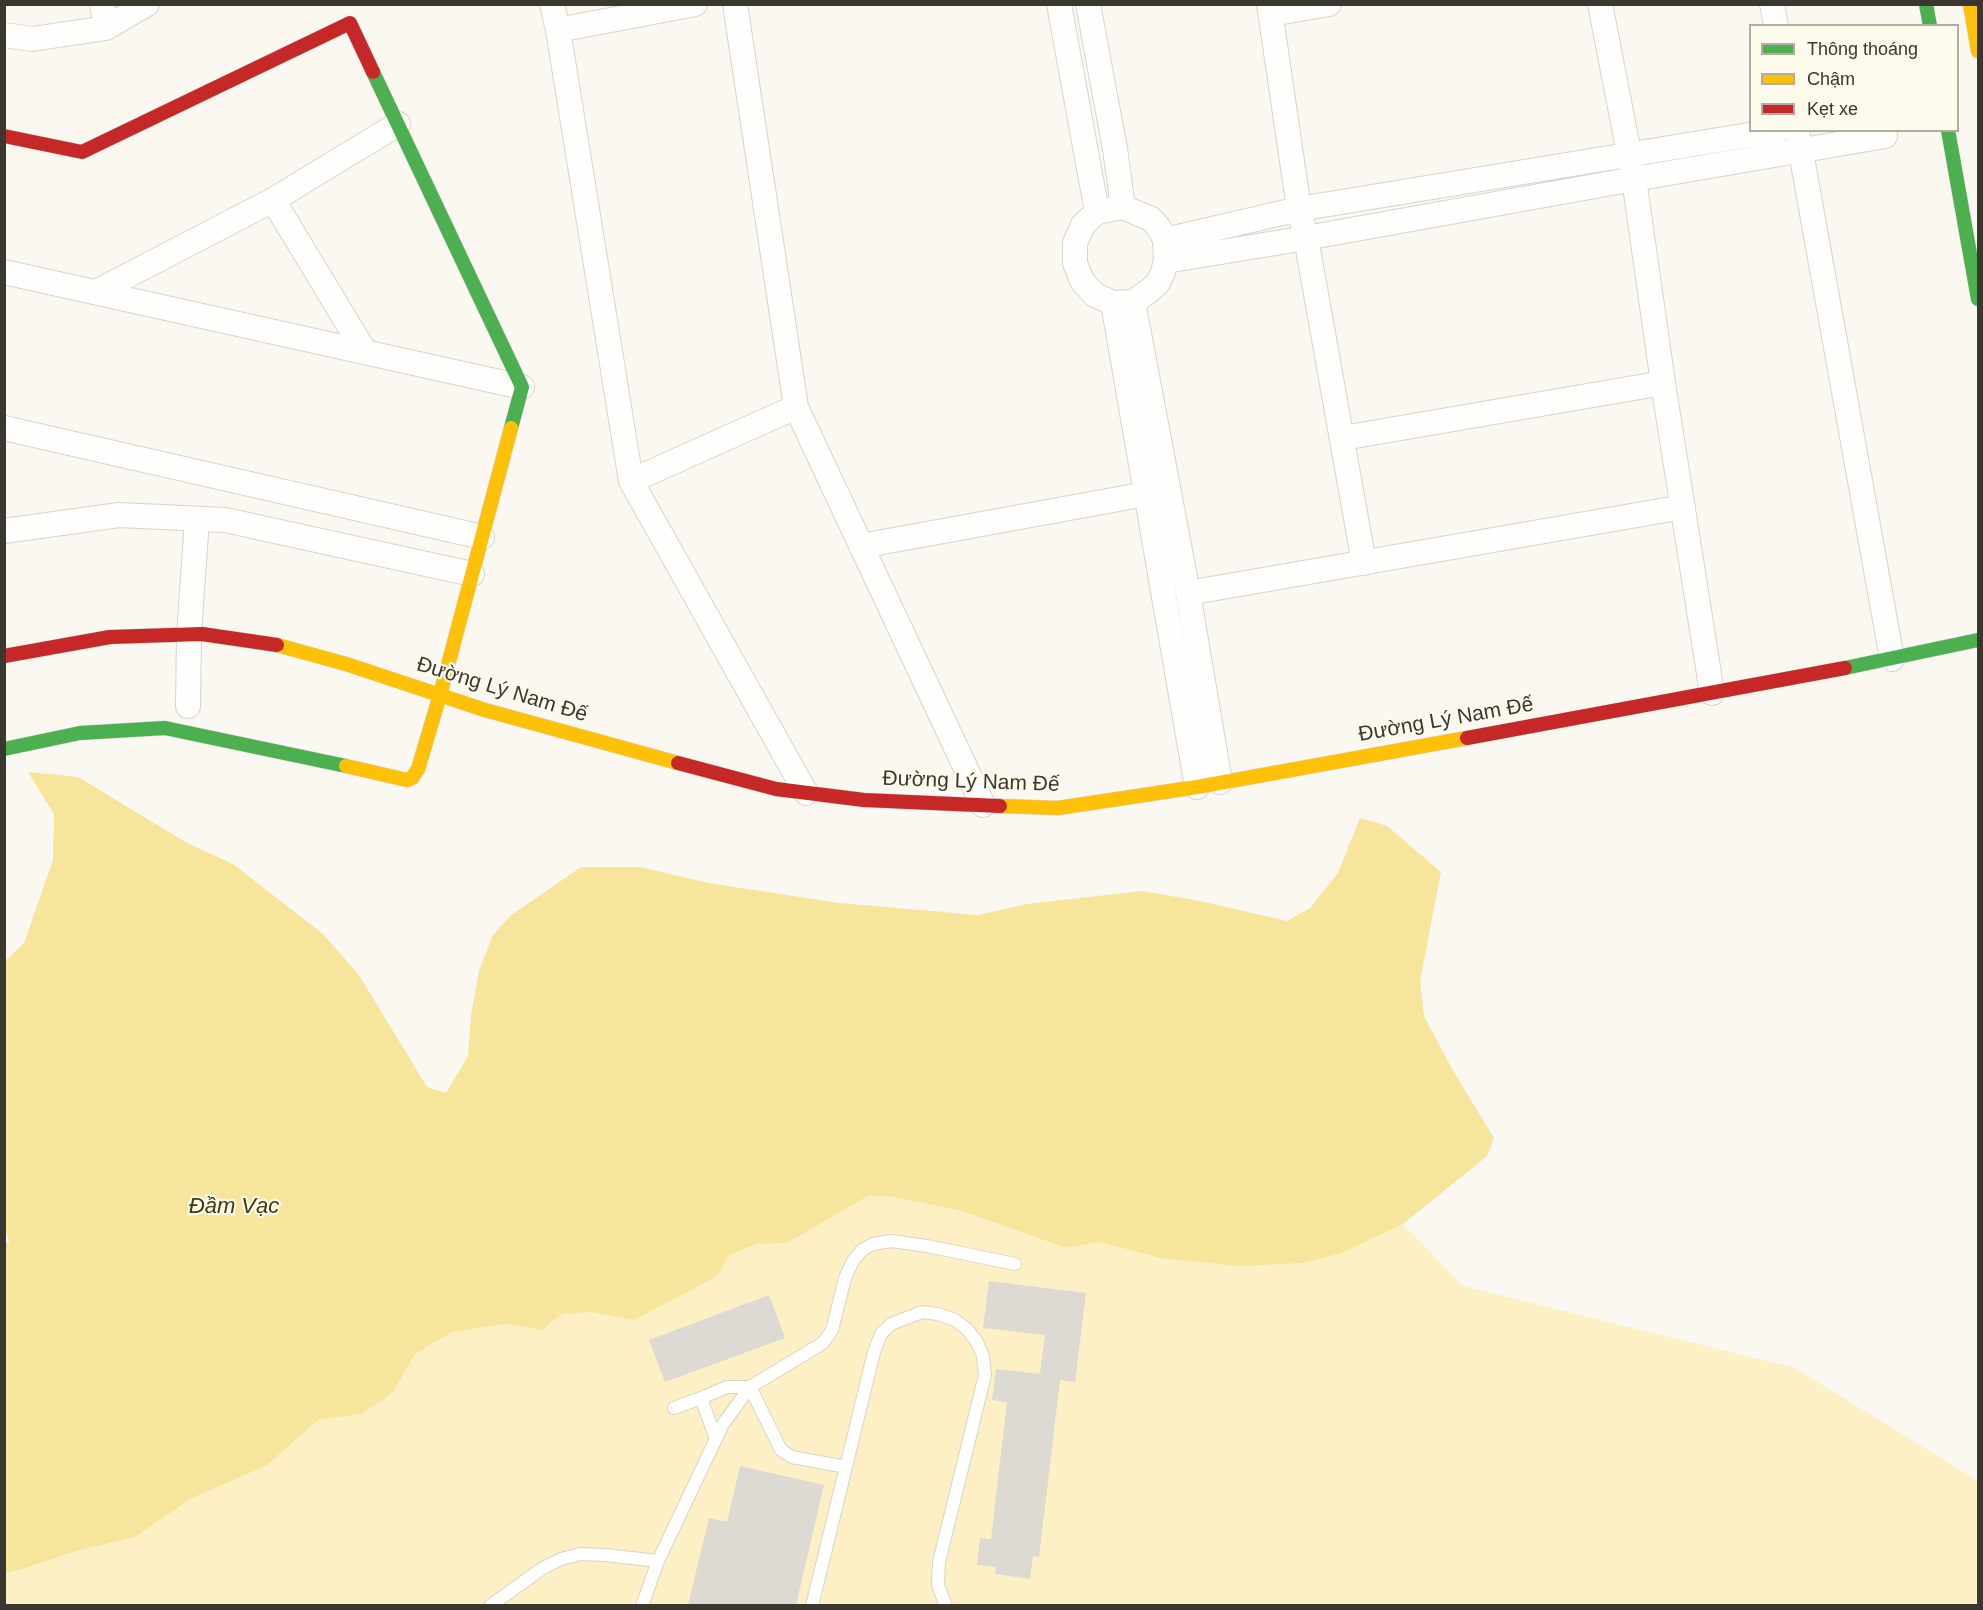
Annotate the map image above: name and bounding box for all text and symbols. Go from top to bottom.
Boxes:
legend [1749,24,1959,132]
text: Thông thoáng [1807,39,1918,59]
text: Chậm [1807,69,1855,89]
text: Kẹt xe [1807,99,1858,119]
street label: Đường Lý Nam Đế [414,652,590,728]
street label: Đường Lý Nam Đế [1357,692,1535,748]
street label: Đường Lý Nam Đế [882,766,1060,798]
water label: Đầm Vạc [189,1194,279,1220]

